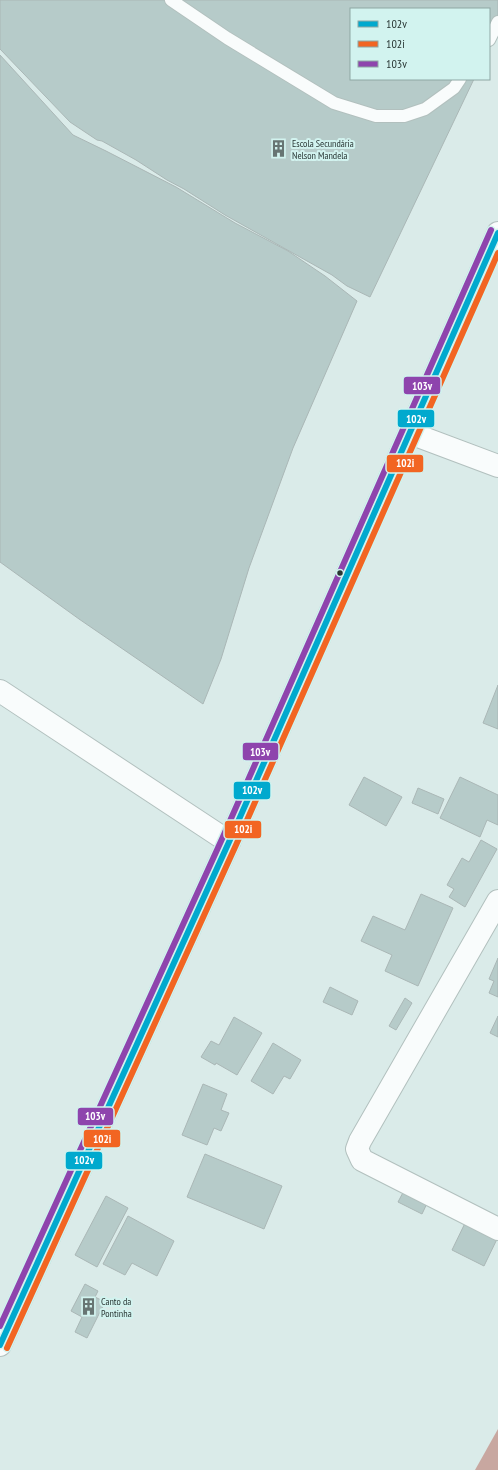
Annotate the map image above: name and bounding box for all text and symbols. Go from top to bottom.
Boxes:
legend [350,8,490,80]
text: 102v [386,16,407,31]
text: 102i [386,36,405,51]
text: 103v [386,56,407,71]
place label: Escola Secundária Nelson Mandela [292,137,354,162]
building icon: Escola Secundária Nelson Mandela [269,139,289,159]
line badge: 103v [403,376,441,395]
text: 103v [412,379,433,393]
line badge: 102v [397,409,435,428]
text: 102v [406,412,427,426]
line badge: 102i [386,454,424,473]
text: 102i [396,456,415,470]
unlabelled marker [335,568,345,578]
line badge: 103v [242,742,279,761]
text: 103v [250,745,271,759]
line badge: 102v [233,781,271,800]
text: 102v [242,783,263,797]
line badge: 102i [224,820,262,839]
text: 102i [234,822,253,836]
line badge: 103v [77,1107,114,1126]
text: 103v [85,1109,106,1123]
line badge: 102i [83,1129,121,1148]
text: 102i [93,1132,112,1146]
line badge: 102v [65,1151,103,1170]
text: 102v [74,1153,95,1167]
place label: Canto da Pontinha [101,1295,132,1320]
building icon: Canto da Pontinha [78,1297,98,1317]

